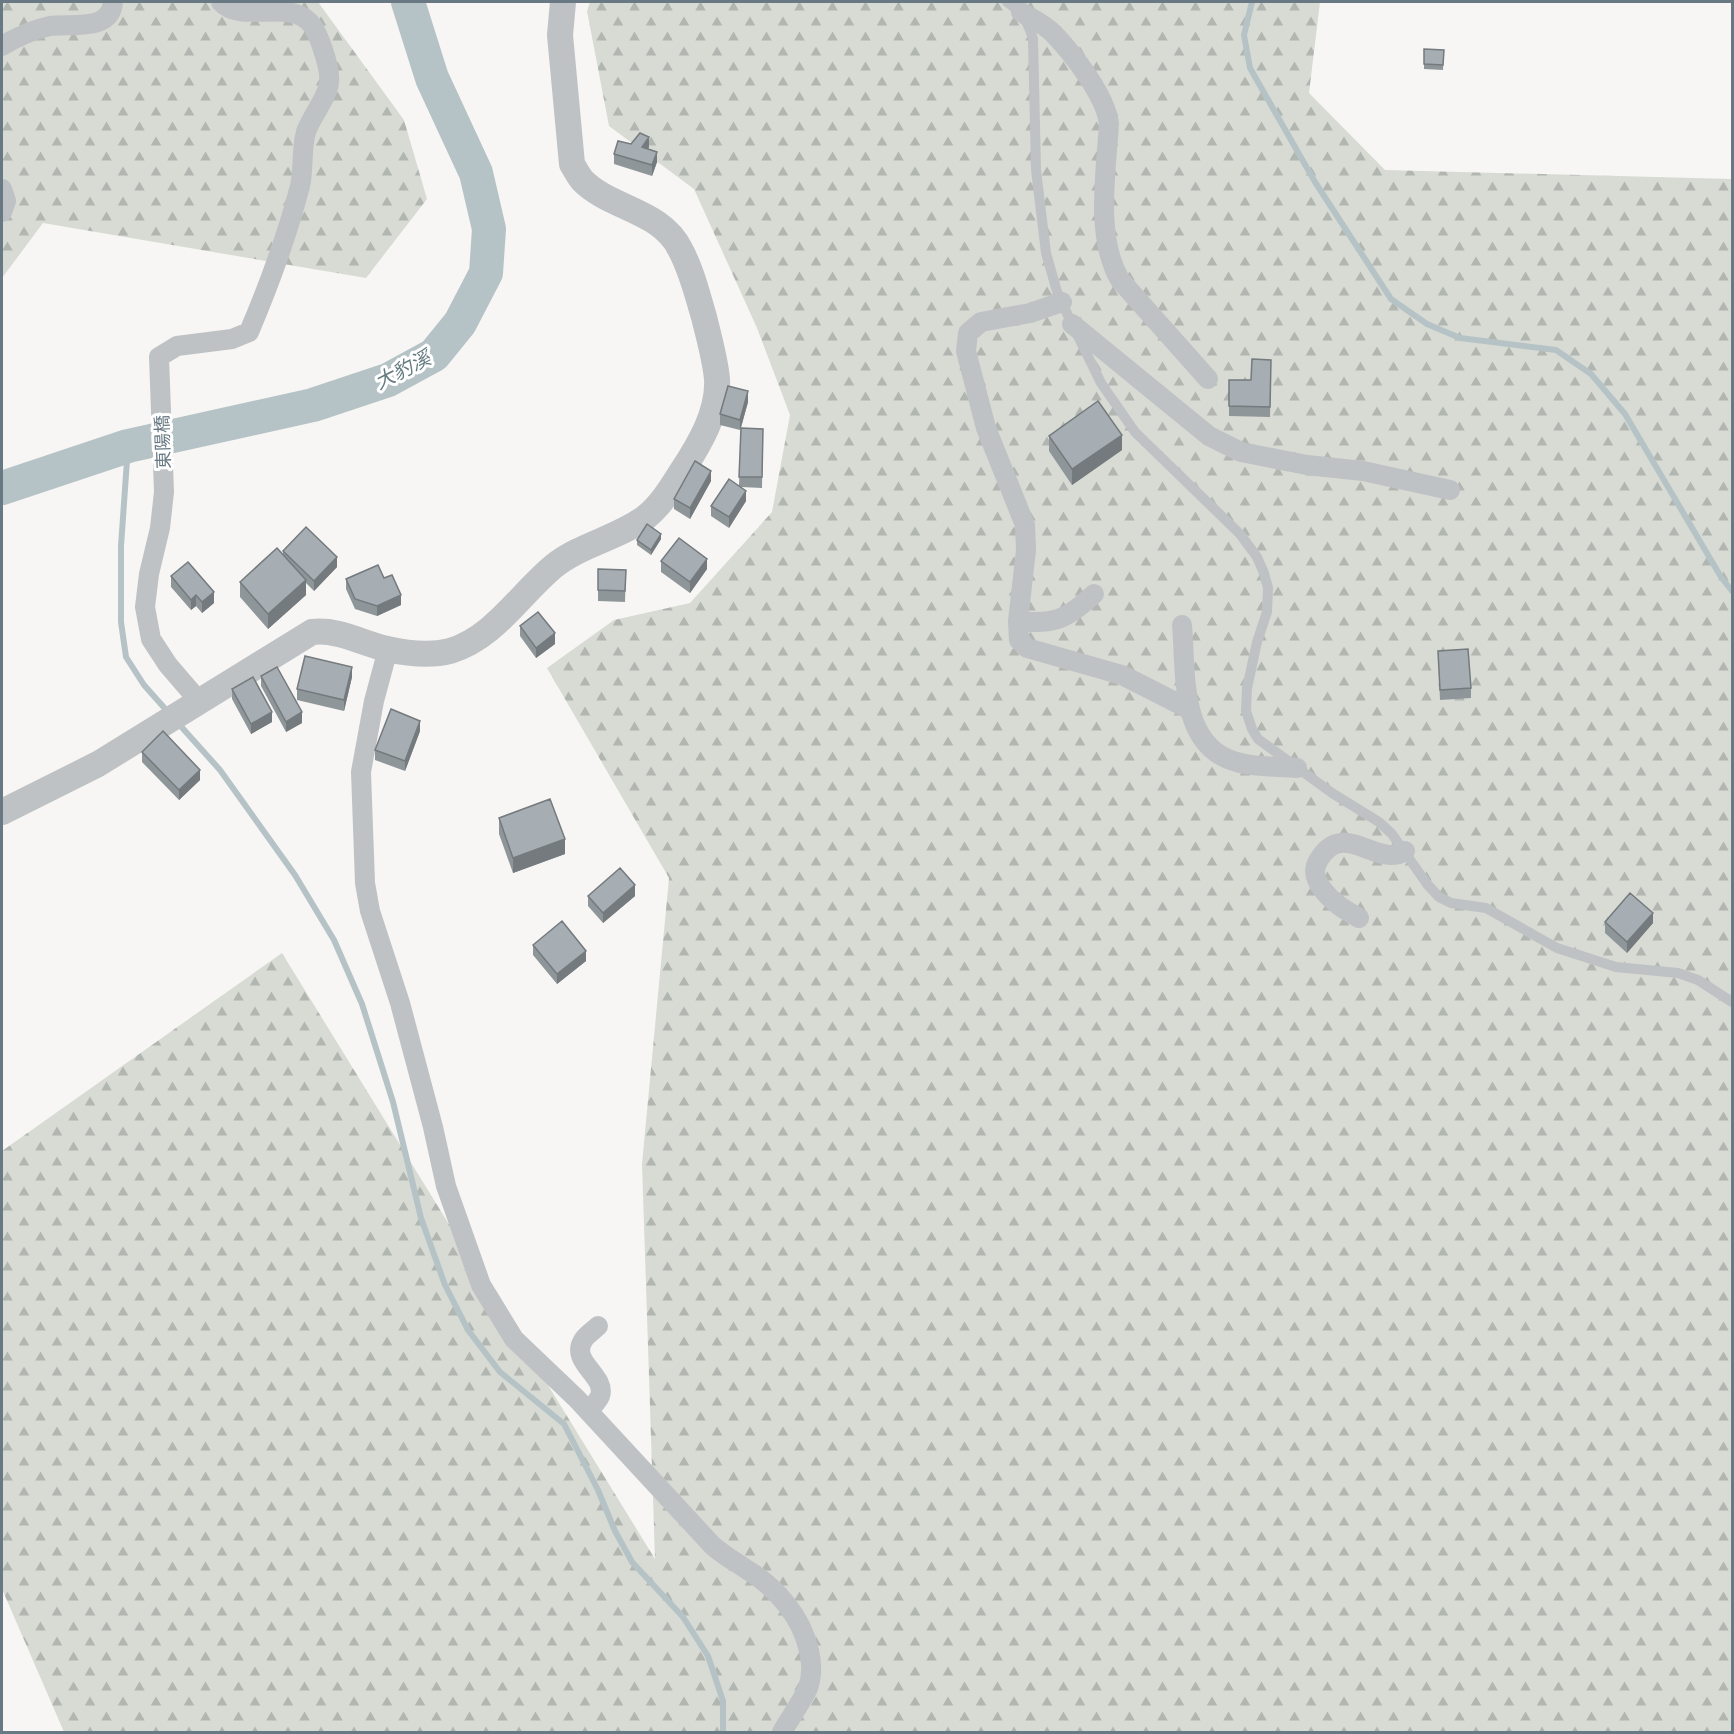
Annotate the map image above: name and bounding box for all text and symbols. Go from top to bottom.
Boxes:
water label: 大豹溪 [370,343,437,393]
street label: 東陽橋 [150,415,174,469]

